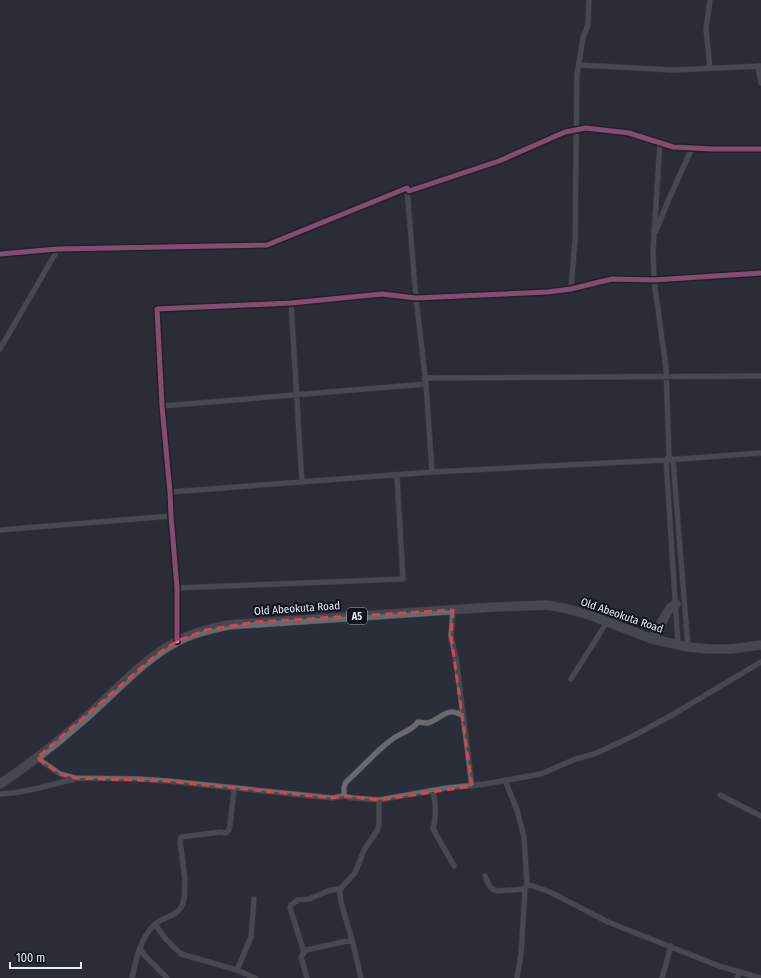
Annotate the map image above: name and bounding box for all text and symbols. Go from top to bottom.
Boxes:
street label: Old Abeokuta Road [579,595,665,636]
street label: Old Abeokuta Road [254,599,340,618]
road number: A5 [347,608,367,624]
scale bar [10,944,81,970]
text: 100 m [16,951,45,965]

